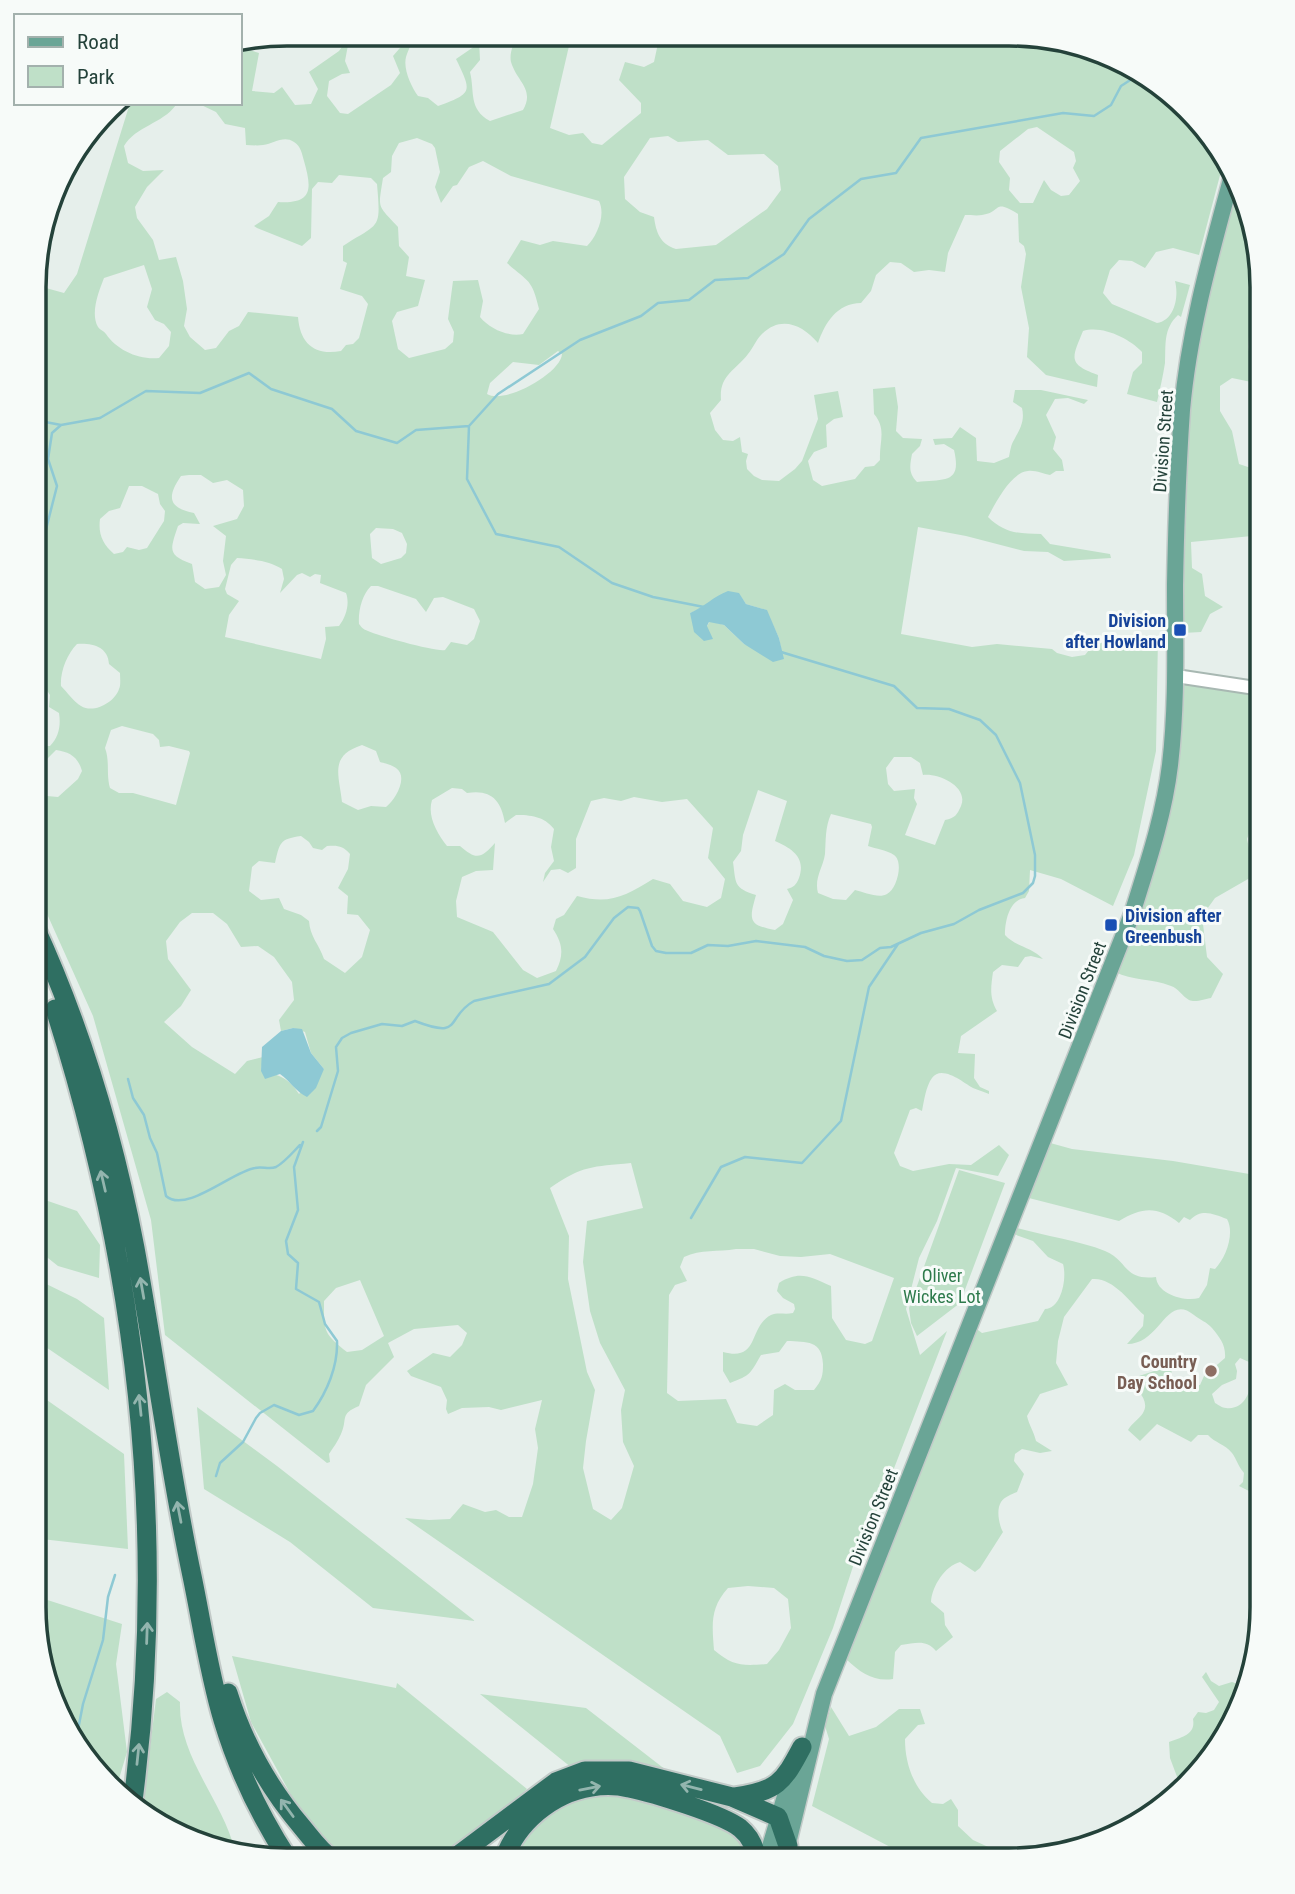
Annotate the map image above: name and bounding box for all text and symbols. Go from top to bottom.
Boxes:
legend [14,14,242,105]
text: Road [77,30,119,54]
text: Park [77,65,115,89]
street label: Division Street [1149,389,1177,493]
place label: Division after Howland [1065,610,1166,652]
marker: Division after Howland [1172,622,1188,638]
place label: Division after Greenbush [1125,905,1222,947]
marker: Division after Greenbush [1103,917,1119,933]
street label: Division Street [1054,938,1110,1042]
one-way arrow [96,1170,109,1193]
park label: Oliver Wickes Lot [903,1265,981,1307]
one-way arrow [135,1277,148,1300]
place label: Country Day School [1117,1351,1197,1393]
marker: Country Day School [1203,1363,1219,1379]
one-way arrow [133,1395,146,1417]
street label: Division Street [844,1465,902,1569]
one-way arrow [171,1501,185,1524]
one-way arrow [140,1621,153,1644]
one-way arrow [132,1744,145,1766]
one-way arrow [680,1779,702,1792]
one-way arrow [578,1781,601,1795]
one-way arrow [280,1799,295,1818]

